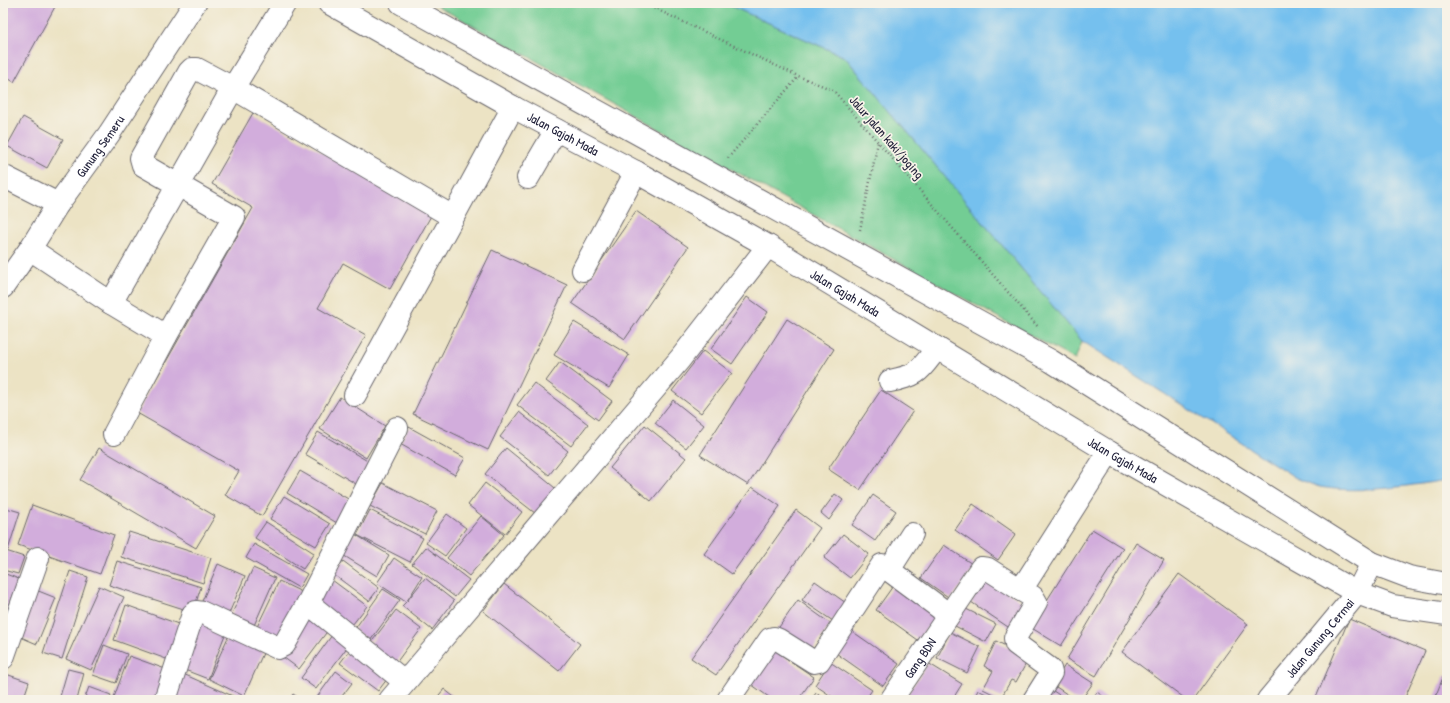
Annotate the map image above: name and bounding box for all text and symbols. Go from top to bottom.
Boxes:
street label: Jalur jalan kaki/joging [846,91,928,183]
street label: Jalan Gajah Mada [524,107,602,160]
street label: Gunung Semeru [71,111,128,181]
street label: Jalan Gajah Mada [807,265,883,321]
street label: Jalan Gajah Mada [1084,432,1161,487]
street label: Jalan Gunung Cermai [1281,594,1358,681]
street label: Gang BDN [899,634,940,682]

